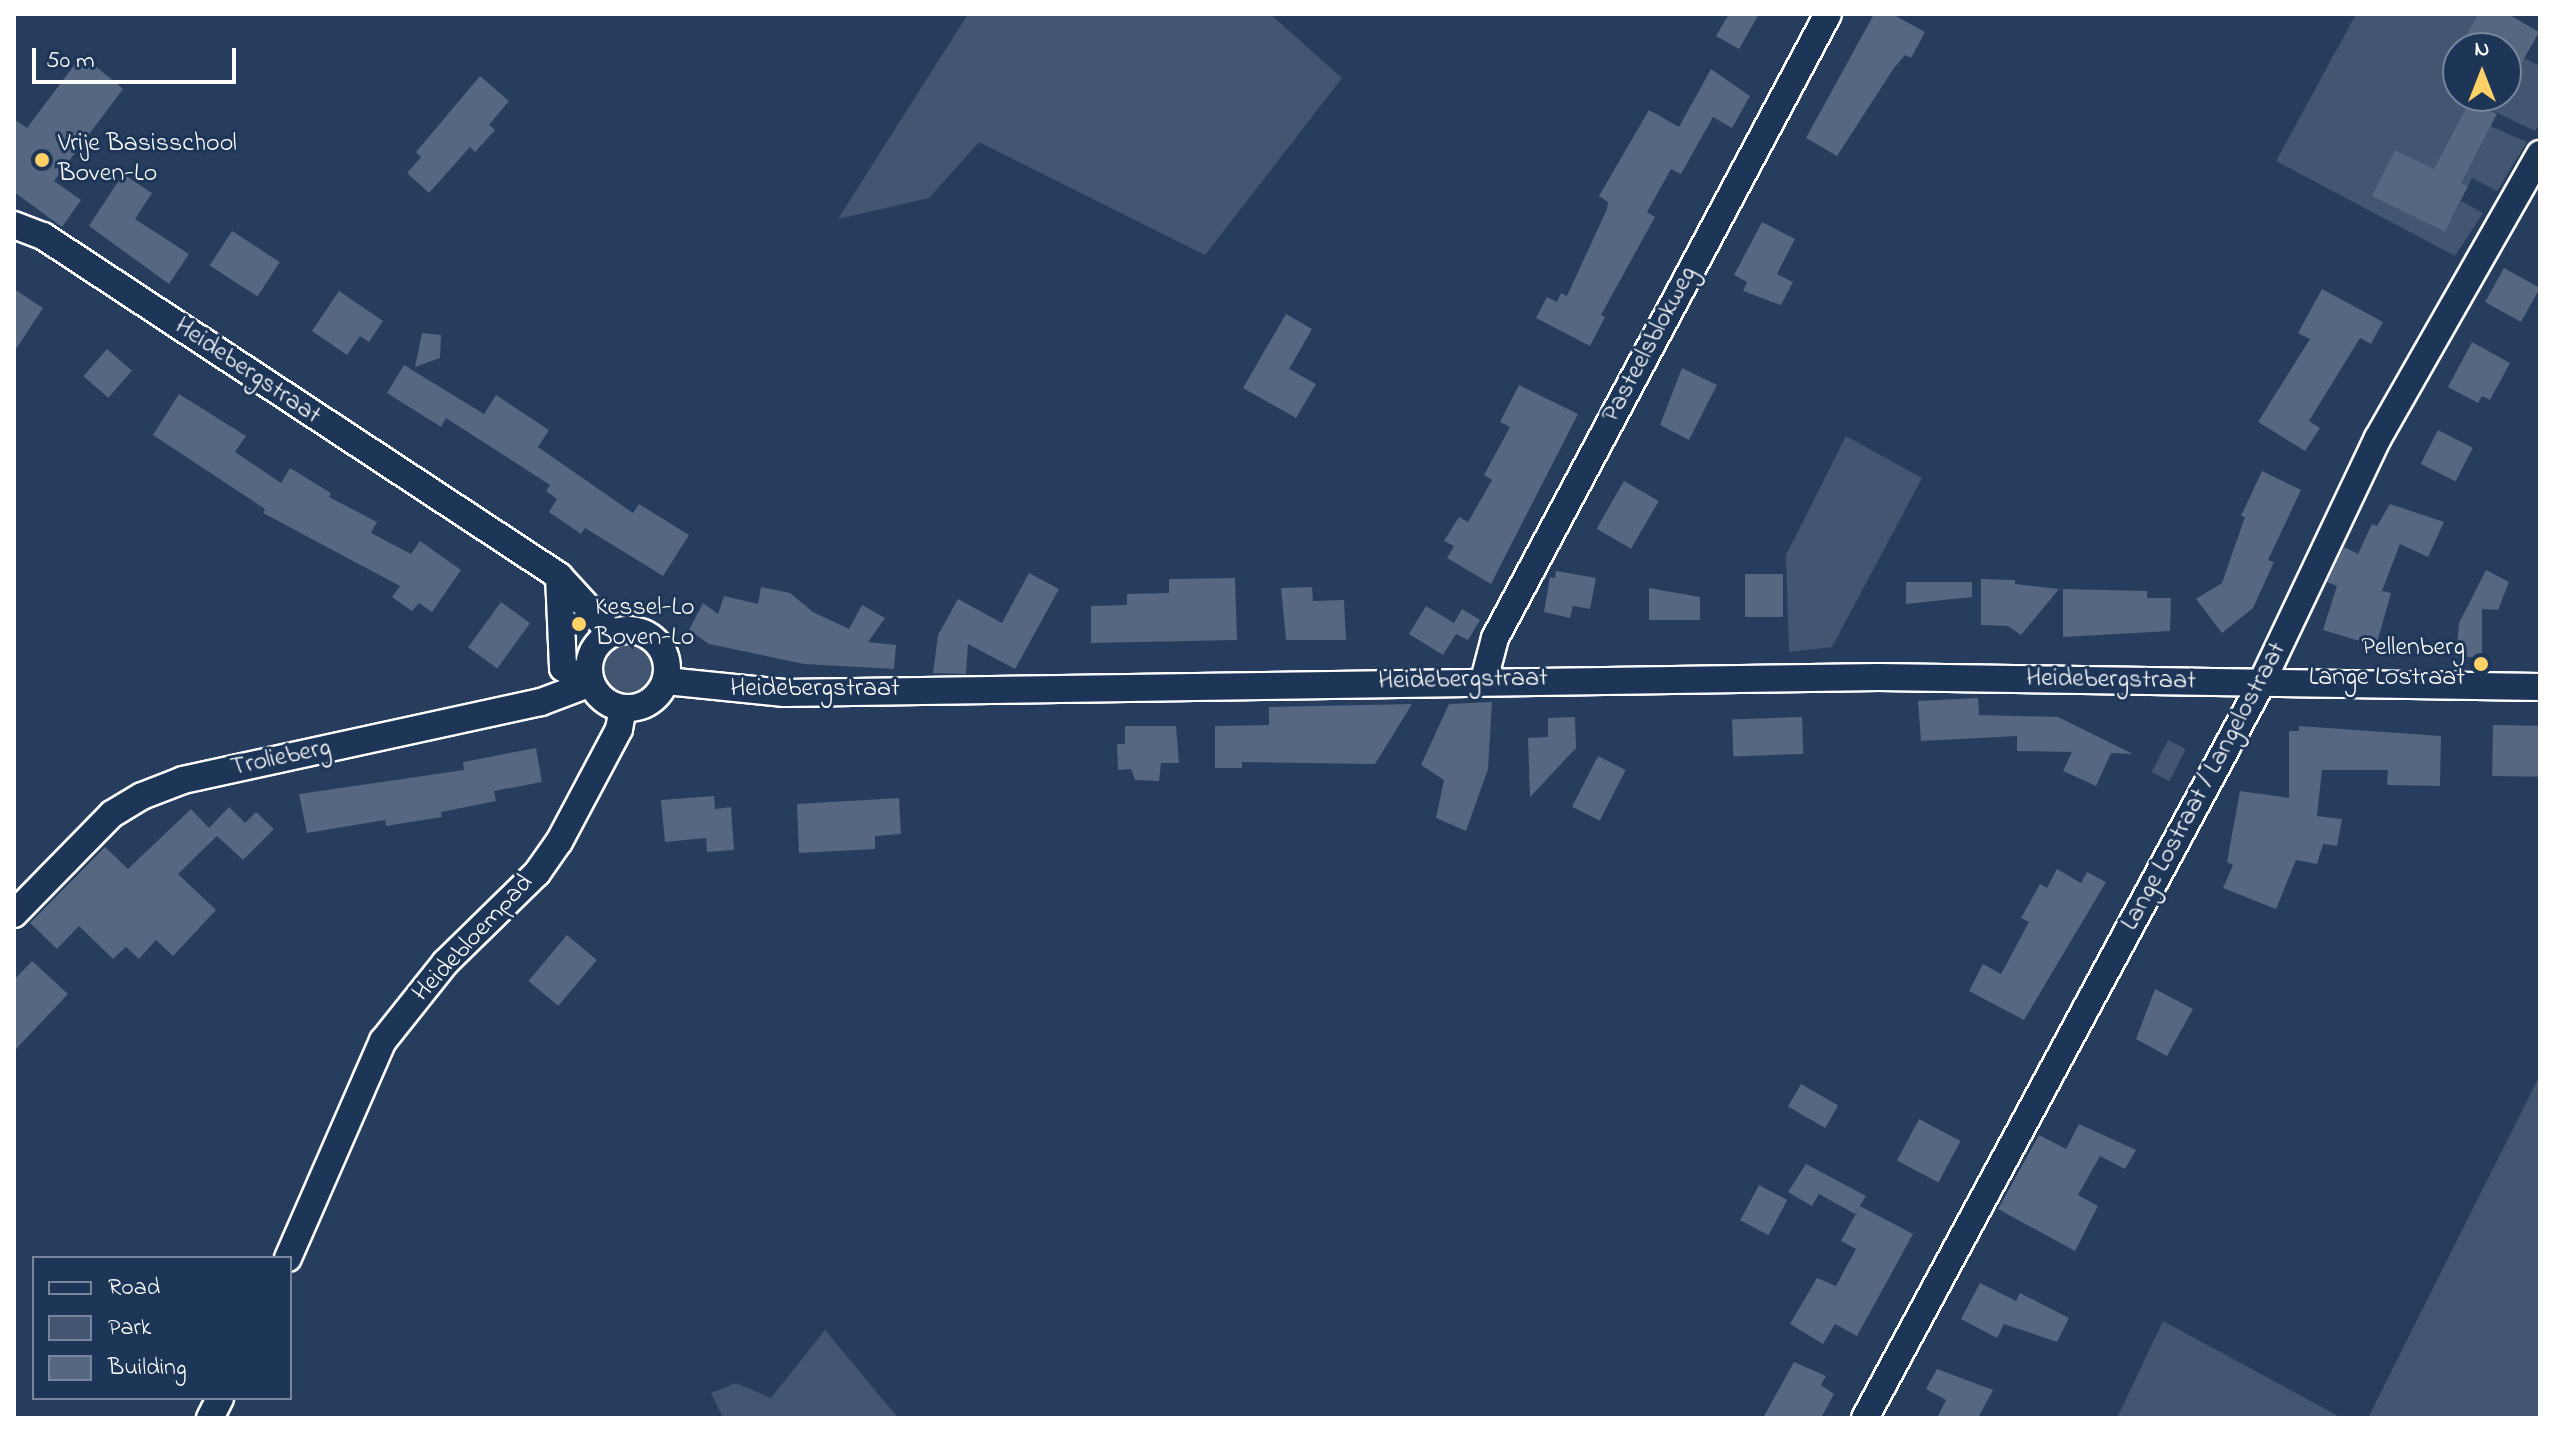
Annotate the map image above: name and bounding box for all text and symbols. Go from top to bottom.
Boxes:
scale bar [36,32,240,82]
north arrow [2442,32,2522,112]
text: N [2475,34,2489,66]
text: 50 m [46,44,95,79]
place label: Vrije Basisschool Boven-Lo [58,129,237,190]
marker: Vrije Basisschool Boven-Lo [33,151,51,169]
street label: Pasteelsblokweg [1597,262,1705,428]
street label: Heidebergstraat [168,312,326,432]
place label: Kessel-Lo Boven-Lo [595,593,695,654]
marker: Kessel-Lo Boven-Lo [570,615,588,633]
place label: Pellenberg Lange Lostraat [2309,633,2465,694]
street label: Lange Lostraat / Langelostraat [2116,638,2294,936]
marker: Pellenberg Lange Lostraat [2472,655,2490,673]
street label: Heidebergstraat [1378,664,1548,698]
street label: Heidebergstraat [2026,664,2196,698]
street label: Heidebergstraat [730,674,900,706]
street label: Trolieberg [228,733,334,785]
street label: Heidebloempad [407,869,541,1009]
legend [32,1256,292,1400]
text: Road [108,1271,160,1306]
text: Park [108,1311,151,1346]
text: Building [108,1351,187,1386]

